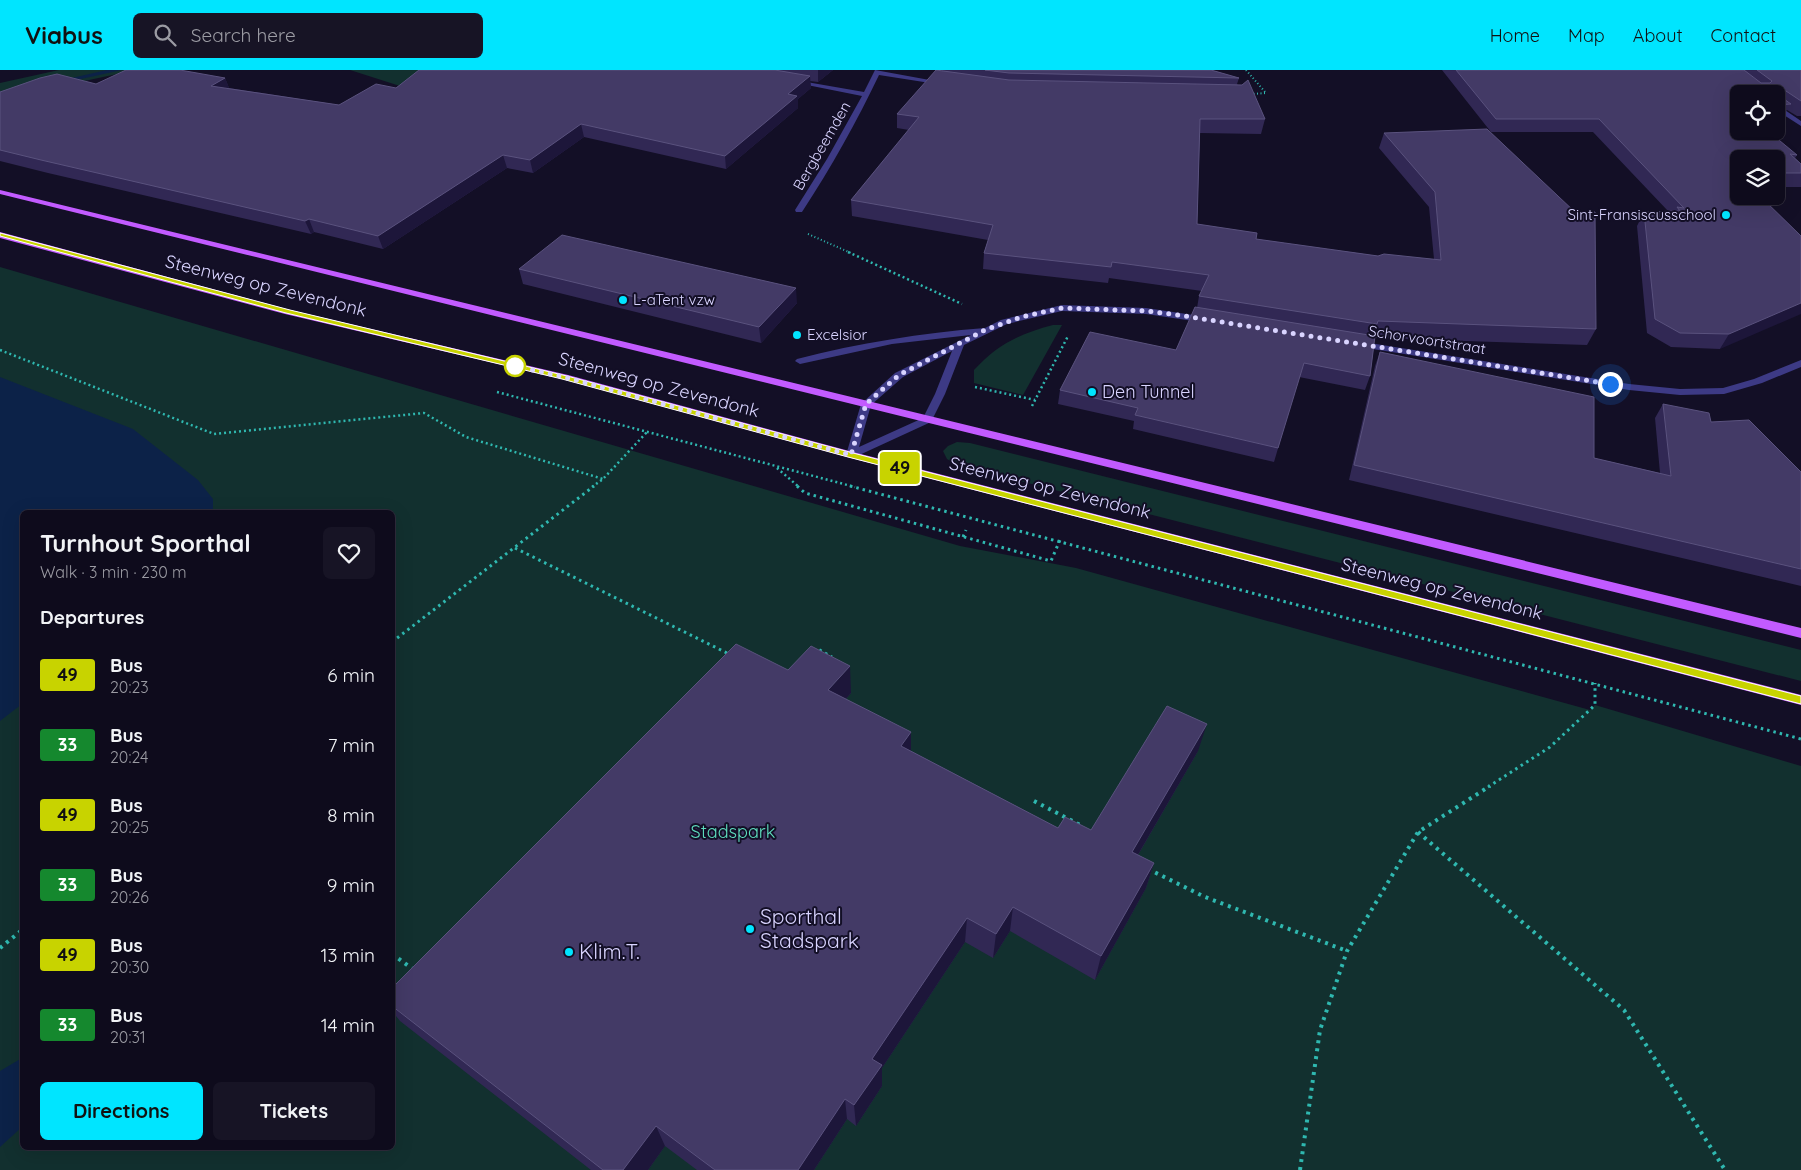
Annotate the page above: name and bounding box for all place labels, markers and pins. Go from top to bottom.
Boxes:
place label: Sint-Fransiscusschool [1568,205,1716,224]
marker: Sint-Fransiscusschool [1720,209,1732,221]
place label: L-aTent vzw [633,290,715,309]
marker: L-aTent vzw [617,294,629,306]
place label: Excelsior [807,325,868,344]
marker: Excelsior [791,329,803,341]
unlabelled marker [504,355,526,377]
place label: Den Tunnel [1102,380,1195,403]
marker: Den Tunnel [1086,386,1098,398]
place label: Sporthal Stadspark [760,903,859,953]
marker: Sporthal Stadspark [744,923,756,935]
place label: Klim.T. [579,938,640,964]
marker: Klim.T. [563,946,575,958]

